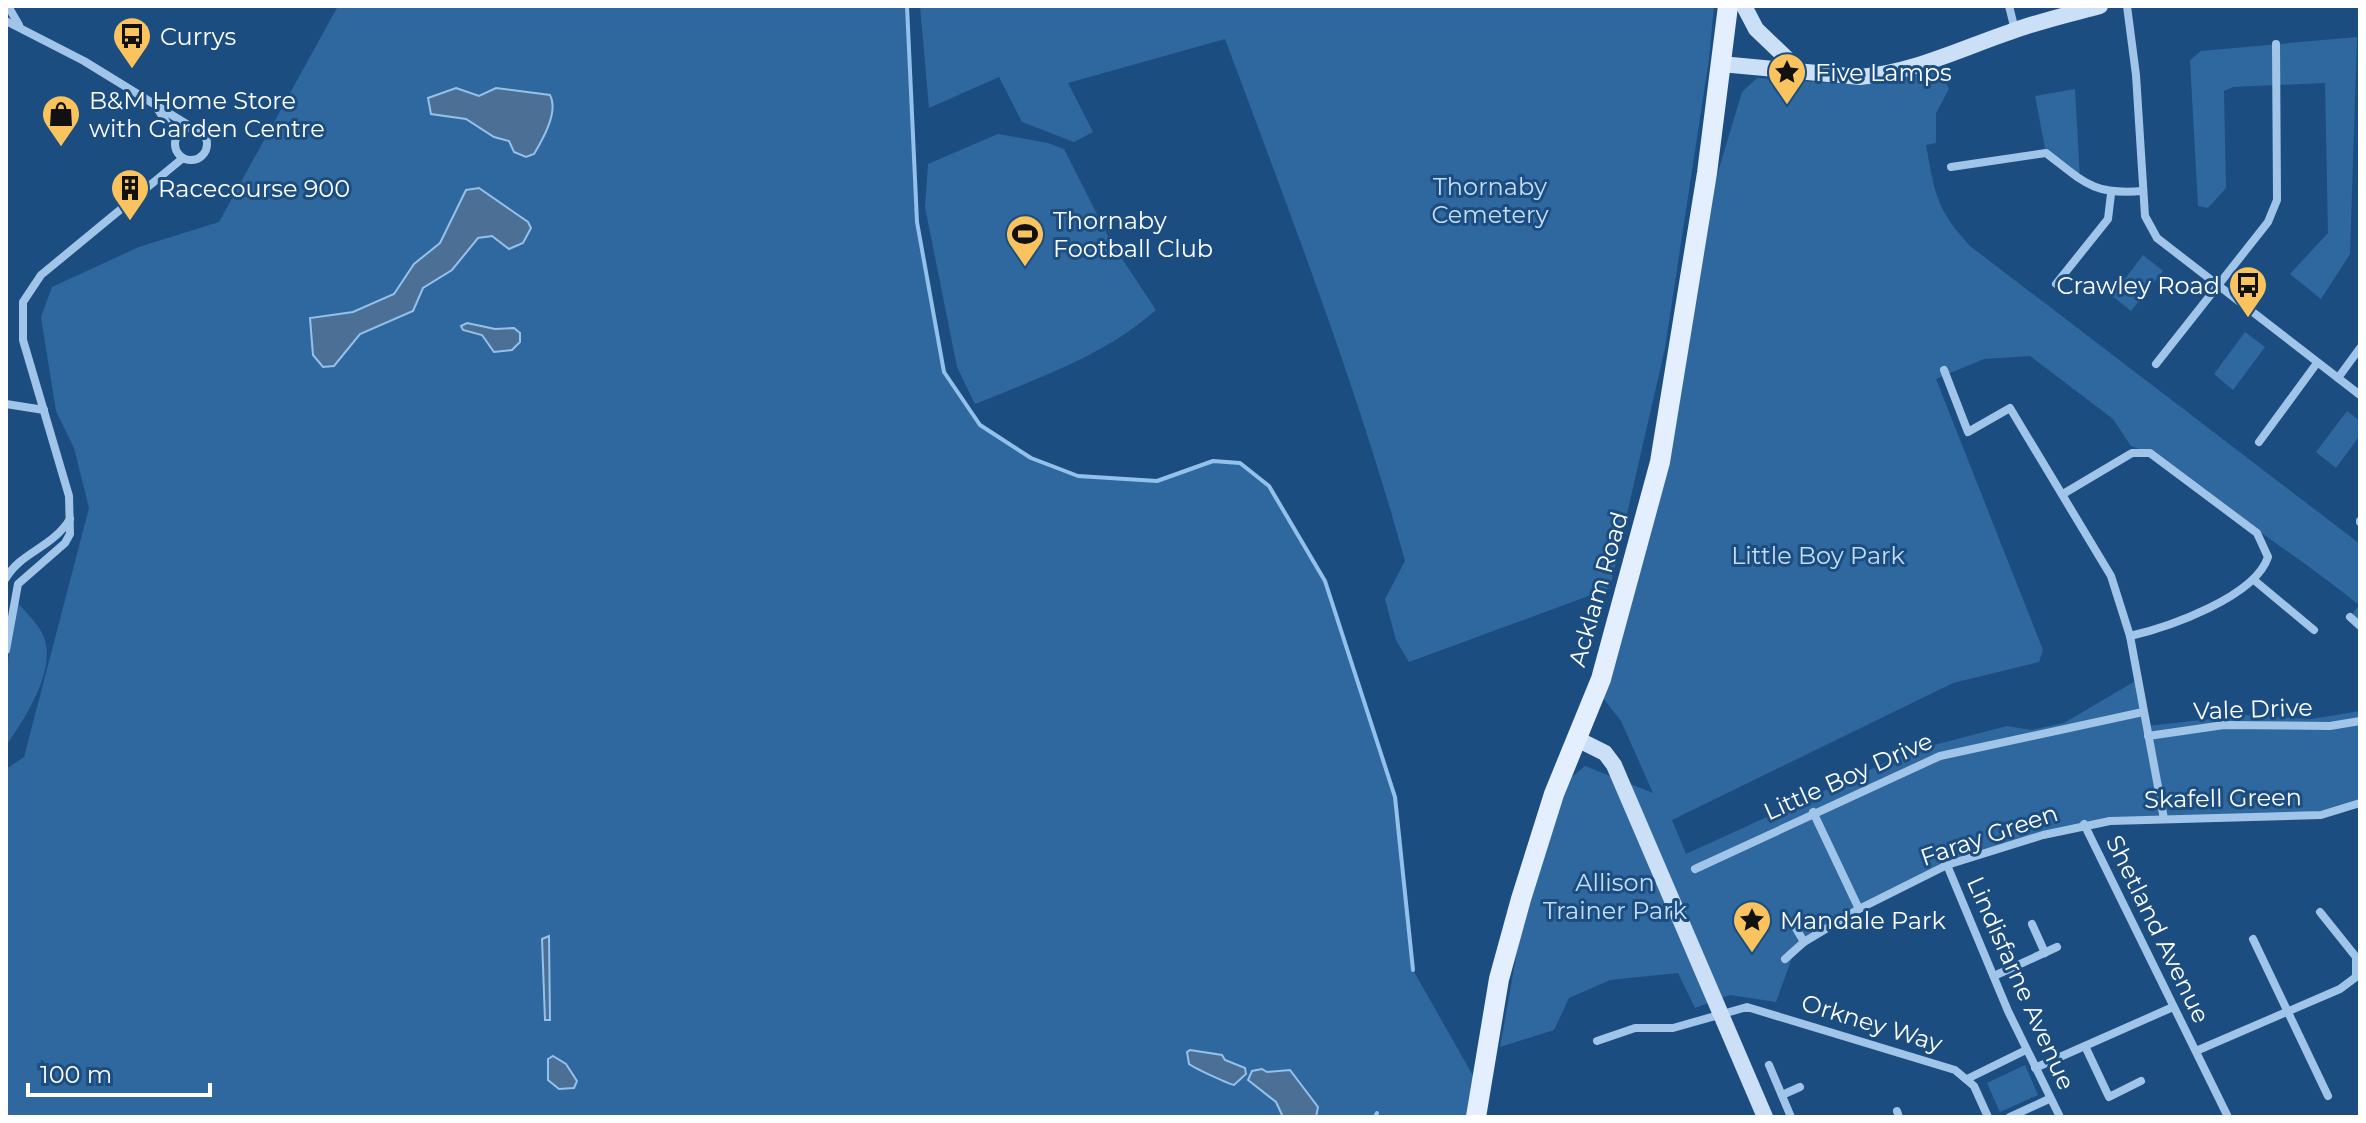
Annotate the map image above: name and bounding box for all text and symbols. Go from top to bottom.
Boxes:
bus stop icon: Currys [111,15,153,70]
place label: Currys [160,22,236,51]
place icon: Five Lamps [1766,51,1808,106]
place label: Five Lamps [1815,58,1952,87]
place label: B&M Home Store with Garden Centre [89,86,325,143]
shop icon: B&M Home Store with Garden Centre [40,93,82,148]
building icon: Racecourse 900 [109,167,151,222]
park label: Thornaby Cemetery [1431,172,1549,229]
place label: Racecourse 900 [158,174,350,203]
place label: Thornaby Football Club [1053,206,1213,263]
sports icon: Thornaby Football Club [1004,213,1046,268]
bus stop icon: Crawley Road [2227,264,2269,319]
place label: Crawley Road [2056,271,2220,300]
street label: Acklam Road [1562,508,1634,670]
park label: Little Boy Park [1731,541,1905,570]
street label: Vale Drive [2193,692,2313,726]
street label: Little Boy Drive [1759,726,1937,826]
street label: Skafell Green [2144,782,2302,814]
street label: Faray Green [1916,798,2062,872]
street label: Shetland Avenue [2100,830,2216,1028]
park label: Allison Trainer Park [1543,868,1688,925]
street label: Lindisfarne Avenue [1961,872,2081,1094]
place icon: Mandale Park [1731,899,1773,954]
place label: Mandale Park [1780,906,1946,935]
street label: Orkney Way [1798,988,1946,1058]
scale bar [28,1047,210,1097]
text: 100 m [40,1060,112,1089]

